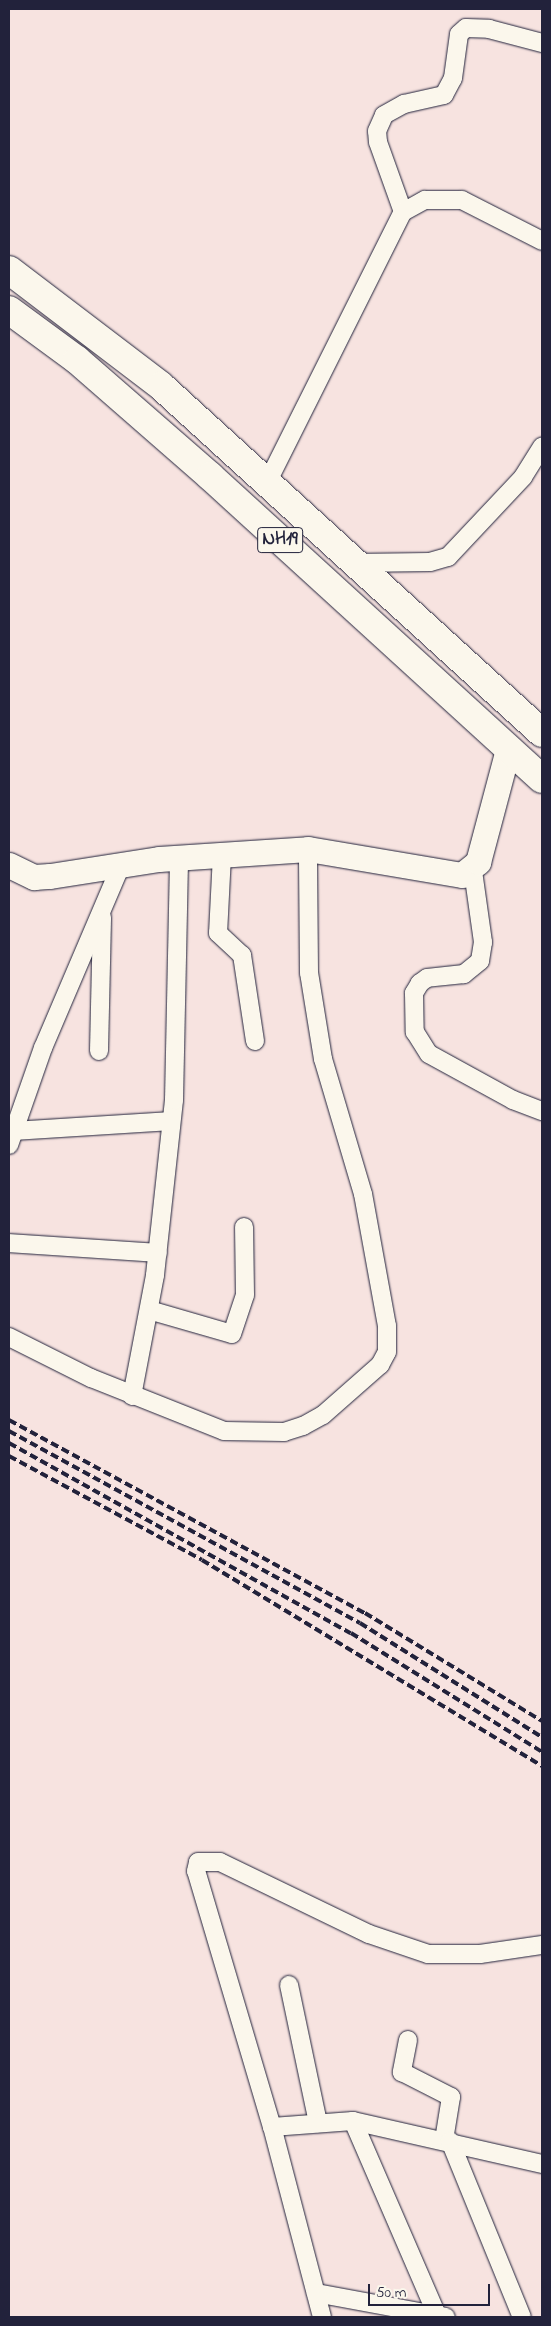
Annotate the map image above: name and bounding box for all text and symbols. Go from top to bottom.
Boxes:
road number: NH19 [256,524,304,556]
scale bar [371,2274,494,2306]
text: 50 m [376,2282,406,2304]

